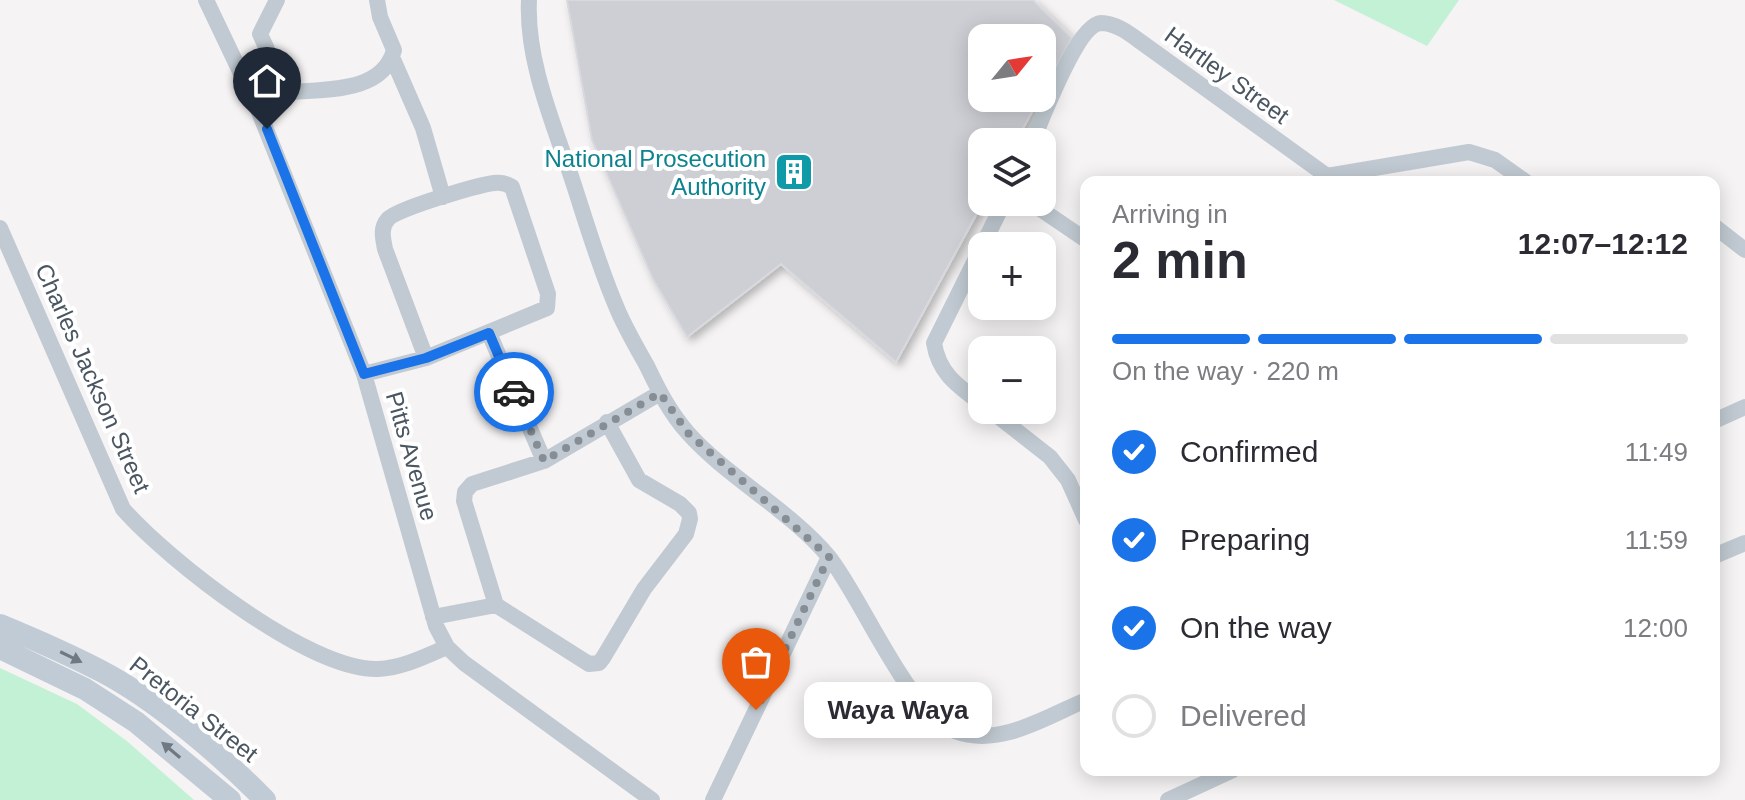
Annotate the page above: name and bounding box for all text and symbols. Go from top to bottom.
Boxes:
street label: Hartley Street [1160,21,1295,129]
north arrow [968,24,1056,112]
map controls [968,24,1056,424]
pin [233,47,301,129]
icon: home [245,59,289,103]
button: layers [968,128,1056,216]
place label: National Prosecution Authority [545,145,766,200]
building icon: National Prosecution Authority [773,151,815,193]
text: Arriving in [1112,199,1228,229]
text: 12:07–12:12 [1518,227,1688,260]
text: 2 min [1112,231,1248,289]
button: + [968,232,1056,320]
street label: Charles Jackson Street [30,259,156,497]
button: − [968,336,1056,424]
courier [474,352,554,432]
text: On the way · 220 m [1112,356,1339,386]
icon: car [492,370,536,414]
street label: Pitts Avenue [381,388,443,524]
icon: check [1112,430,1156,474]
text: Confirmed [1180,435,1318,468]
text: 11:49 [1625,437,1688,467]
icon: check [1112,518,1156,562]
text: Preparing [1180,523,1310,556]
text: 11:59 [1625,525,1688,555]
icon: check [1112,606,1156,650]
text: On the way [1180,611,1332,644]
text: 12:00 [1623,613,1688,643]
pin [722,628,790,710]
icon: bag [734,640,778,684]
one-way arrow [59,650,83,664]
street label: Pretoria Street [125,651,264,767]
callout: Waya Waya [804,682,992,738]
text: Waya Waya [827,695,969,725]
text: Delivered [1180,699,1307,732]
one-way arrow [161,742,181,759]

